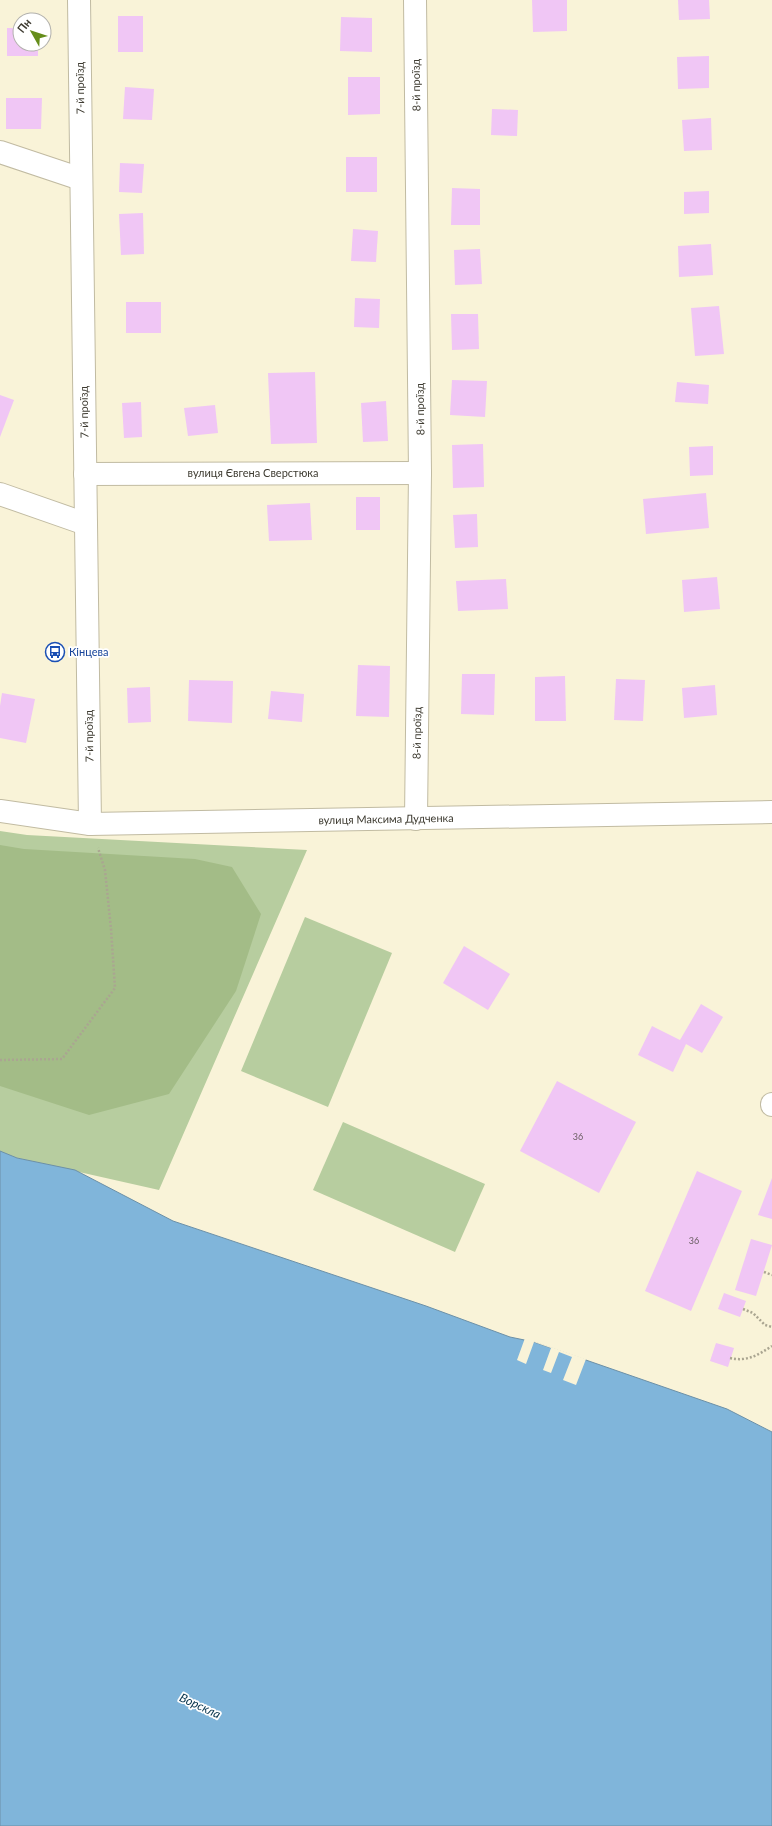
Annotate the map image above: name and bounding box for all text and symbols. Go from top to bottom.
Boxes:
north arrow [12,12,52,52]
text: Пн [14,16,33,35]
street label: 8-й проїзд [409,58,422,111]
street label: 7-й проїзд [73,61,86,114]
street label: 8-й проїзд [413,382,426,435]
street label: 7-й проїзд [77,385,90,438]
street label: вулиця Євгена Сверстюка [188,466,318,479]
bus stop icon: Кінцева [44,641,66,663]
place label: Кінцева [69,645,108,658]
street label: 8-й проїзд [410,706,423,759]
street label: 7-й проїзд [82,709,95,762]
street label: вулиця Максима Дудченка [318,811,454,826]
house number: 36 [573,1131,583,1142]
house number: 36 [689,1235,699,1246]
water label: Ворскла [177,1690,223,1722]

